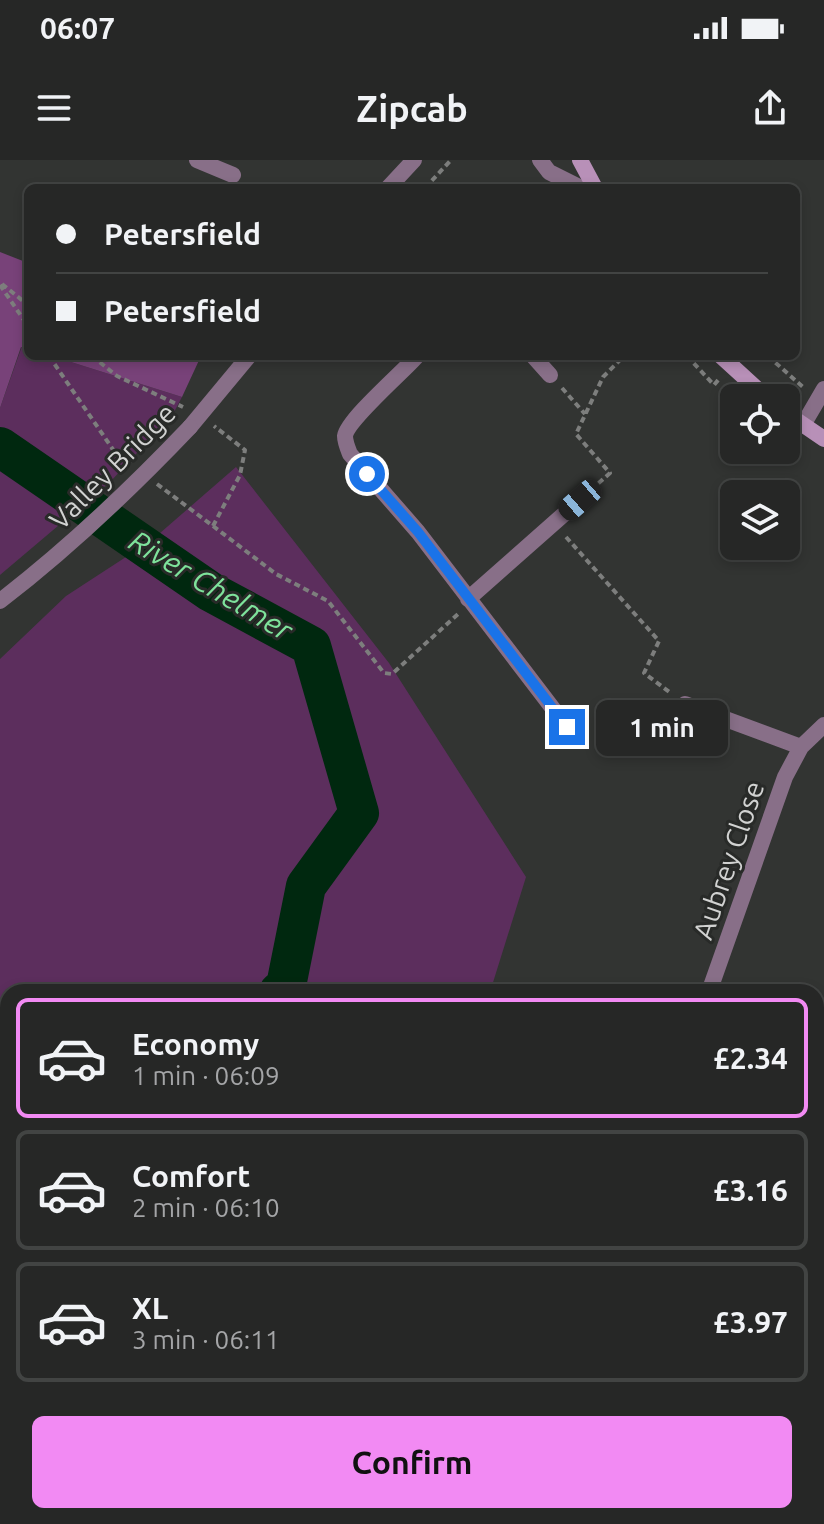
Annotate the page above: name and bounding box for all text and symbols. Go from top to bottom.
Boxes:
text: 06:07 [40,11,115,45]
icon: menu [32,86,76,130]
icon: share [748,86,792,130]
text: Zipcab [356,88,468,129]
text: Petersfield [104,217,261,251]
text: Petersfield [104,294,261,328]
map controls [720,384,800,560]
button: locate [720,384,800,464]
street label: Valley Bridge [43,397,181,535]
route start [349,456,385,492]
car [554,475,606,525]
button: layers [720,480,800,560]
water label: River Chelmer [123,523,300,648]
callout: 1 min [595,699,727,755]
route end [549,709,585,745]
text: 1 min [629,713,695,742]
street label: Aubrey Close [686,777,770,943]
icon: car [36,1022,108,1094]
text: Economy [132,1027,259,1061]
text: £2.34 [713,1041,788,1075]
text: 1 min · 06:09 [132,1061,280,1090]
icon: car [36,1154,108,1226]
text: Comfort [132,1159,250,1193]
text: £3.16 [713,1173,788,1207]
text: 2 min · 06:10 [132,1193,280,1222]
icon: car [36,1286,108,1358]
text: XL [132,1291,168,1325]
text: £3.97 [713,1305,788,1339]
text: 3 min · 06:11 [132,1325,280,1354]
button: Confirm [32,1416,792,1508]

